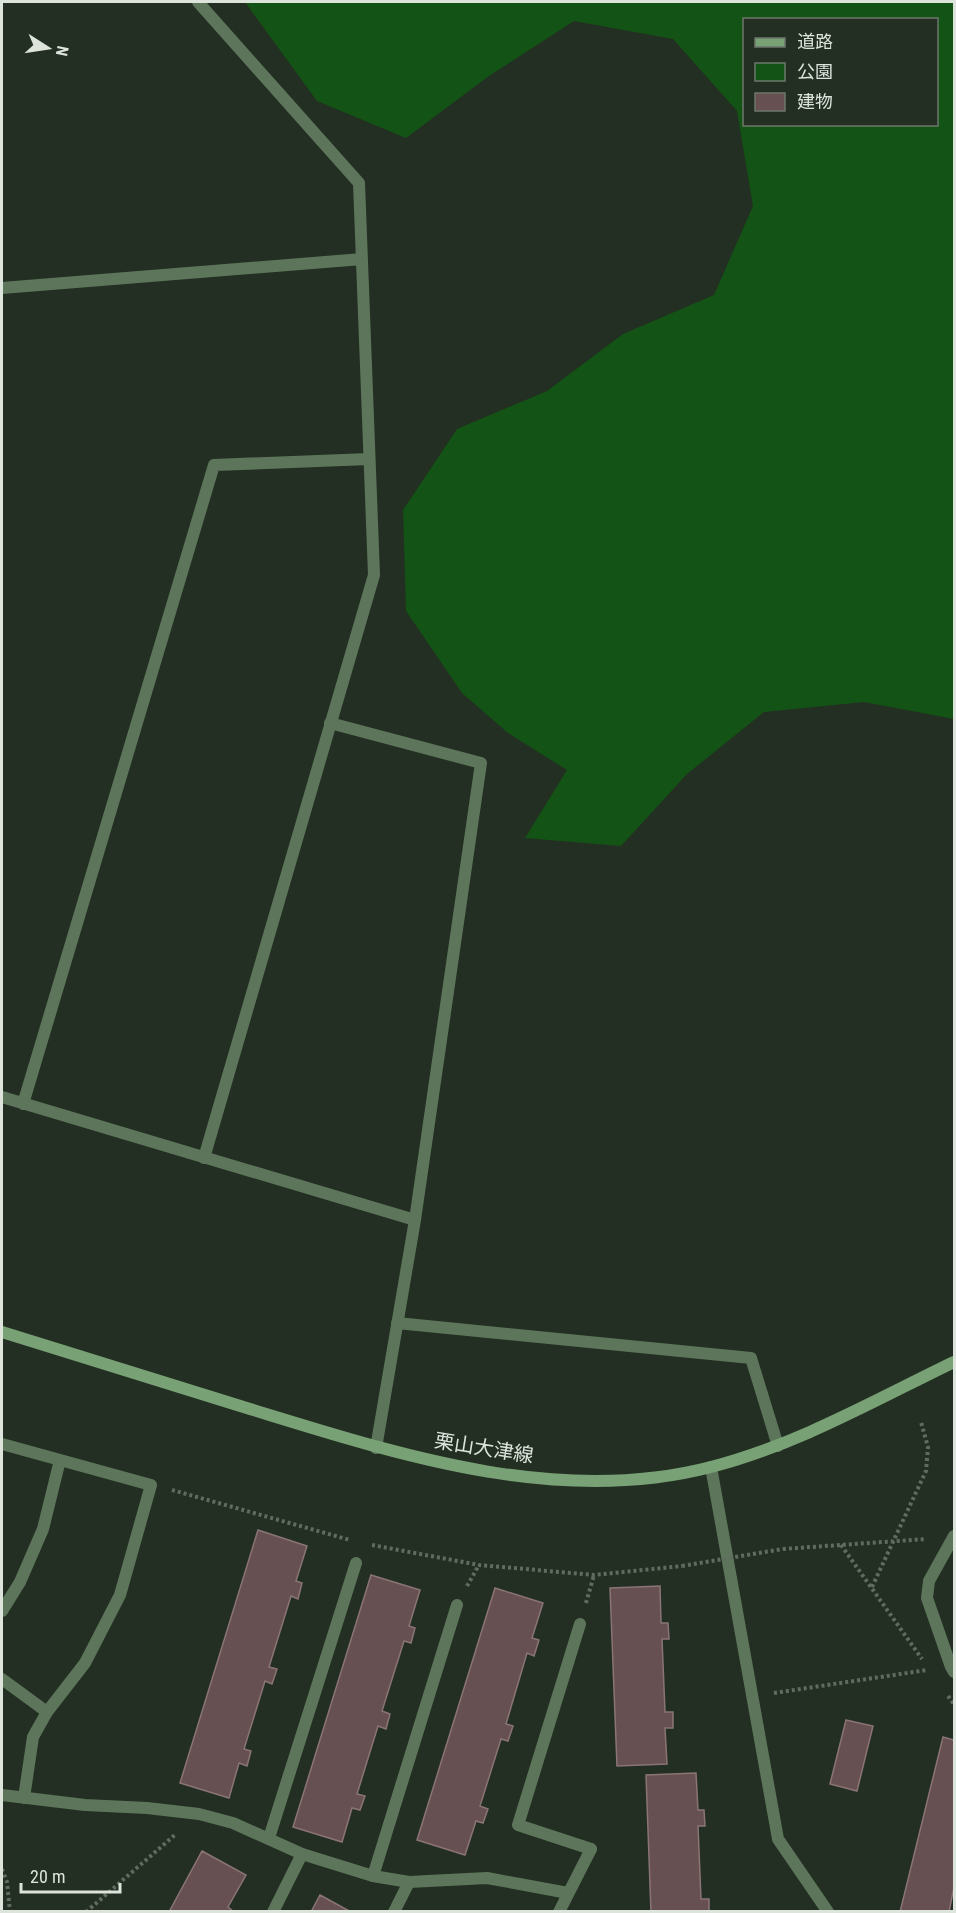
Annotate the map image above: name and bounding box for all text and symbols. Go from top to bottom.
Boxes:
north arrow [18,18,78,78]
legend [743,18,938,126]
text: 道路 [797,31,833,52]
text: N [52,44,72,58]
text: 公園 [797,61,833,82]
text: 建物 [797,91,833,112]
street label: 栗山大津線 [433,1428,535,1468]
scale bar [21,1856,120,1894]
text: 20 m [30,1866,65,1887]

